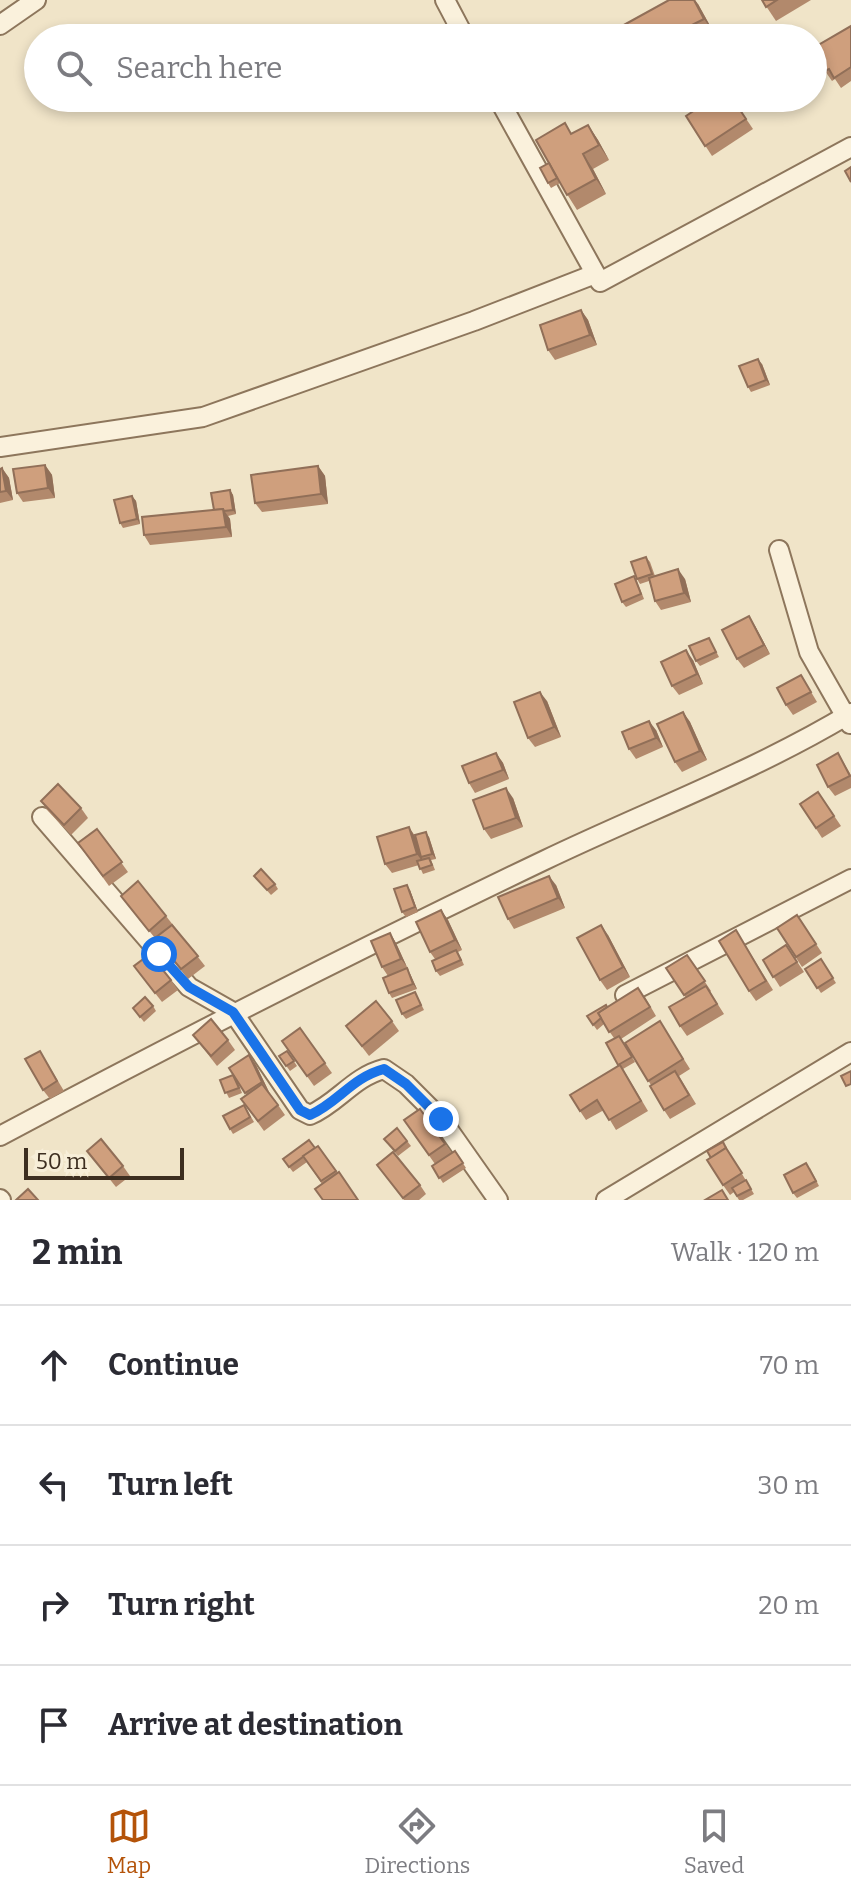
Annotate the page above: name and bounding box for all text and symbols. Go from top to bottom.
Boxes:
search box [24,24,827,112]
icon: search [52,46,96,90]
text: Search here [116,50,283,86]
route start [141,936,177,972]
route end [423,1101,459,1137]
scale bar [24,1144,184,1180]
text: 50 m [36,1148,87,1175]
text: 2 min [32,1232,122,1273]
text: Walk · 120 m [671,1237,819,1268]
icon: ahead [32,1343,76,1387]
text: Continue [108,1347,239,1383]
text: 70 m [760,1350,819,1381]
icon: left [32,1463,76,1507]
text: Turn left [108,1467,233,1503]
text: 30 m [758,1470,819,1501]
icon: right [32,1583,76,1627]
text: Turn right [108,1587,255,1623]
text: 20 m [758,1590,819,1621]
icon: arrive [32,1703,76,1747]
text: Arrive at destination [108,1707,403,1743]
tab: Map [107,1804,151,1879]
tab: Directions [365,1804,470,1879]
tab: Saved [684,1804,744,1879]

